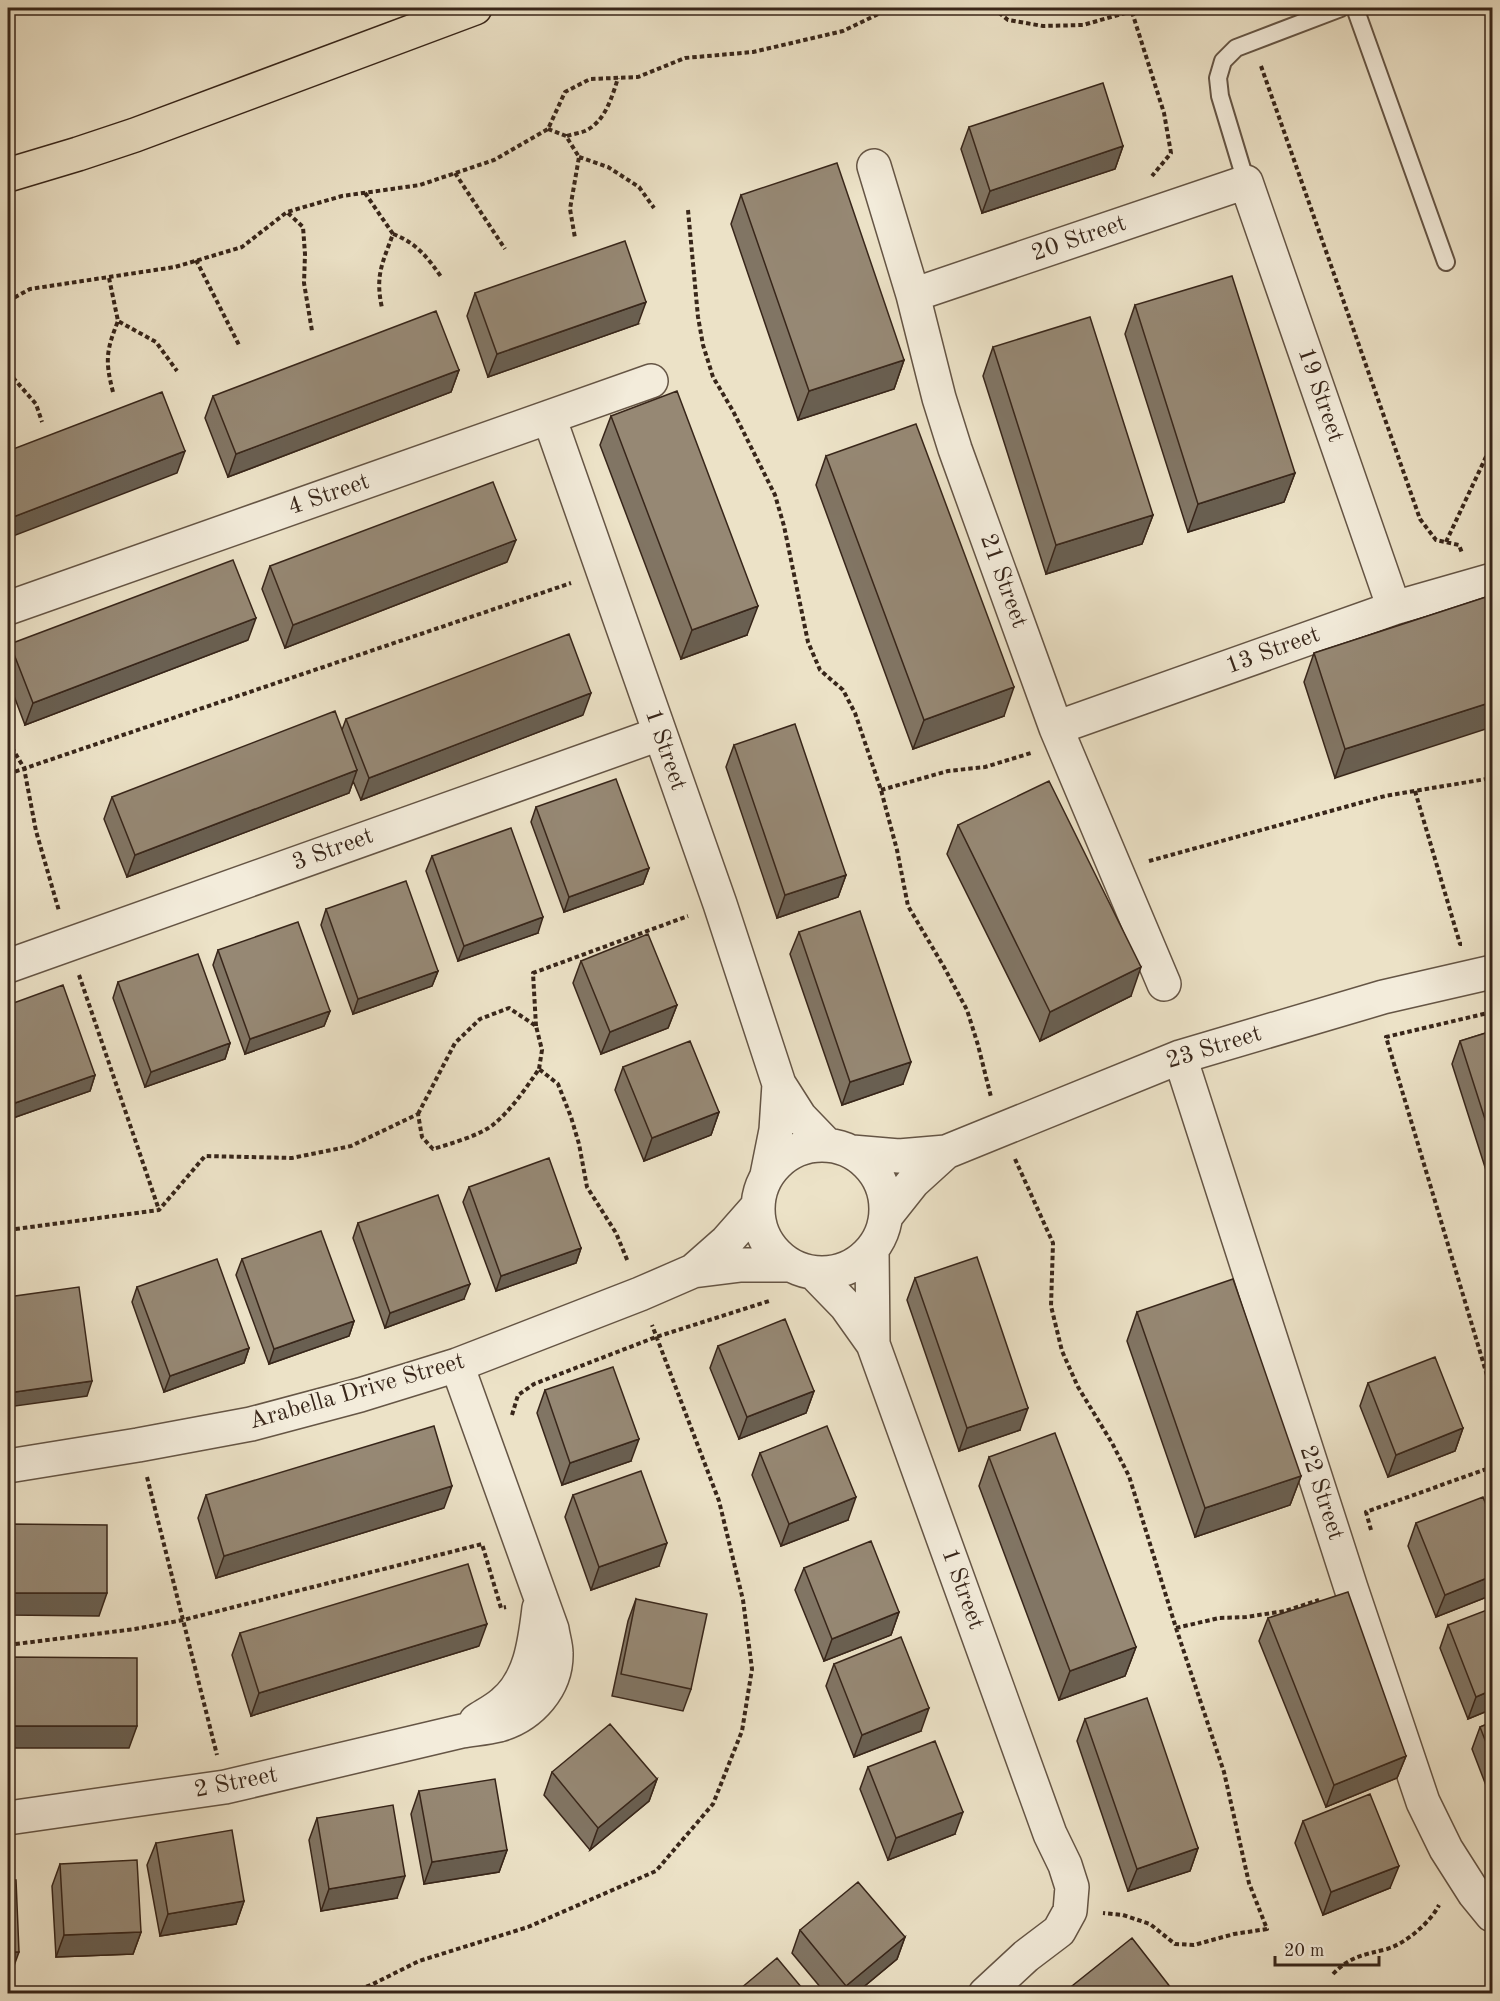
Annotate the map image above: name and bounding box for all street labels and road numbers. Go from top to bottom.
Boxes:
street label: 20 Street [1029,212,1129,266]
street label: 19 Street [1293,345,1347,445]
street label: 4 Street [285,470,373,520]
street label: 21 Street [975,531,1031,631]
street label: 13 Street [1223,623,1323,679]
street label: 1 Street [640,706,690,794]
street label: 3 Street [289,824,377,876]
street label: 23 Street [1164,1022,1264,1074]
street label: Arabella Drive Street [247,1350,467,1434]
street label: 22 Street [1294,1443,1348,1543]
street label: 1 Street [936,1545,988,1633]
street label: 2 Street [192,1763,280,1803]

